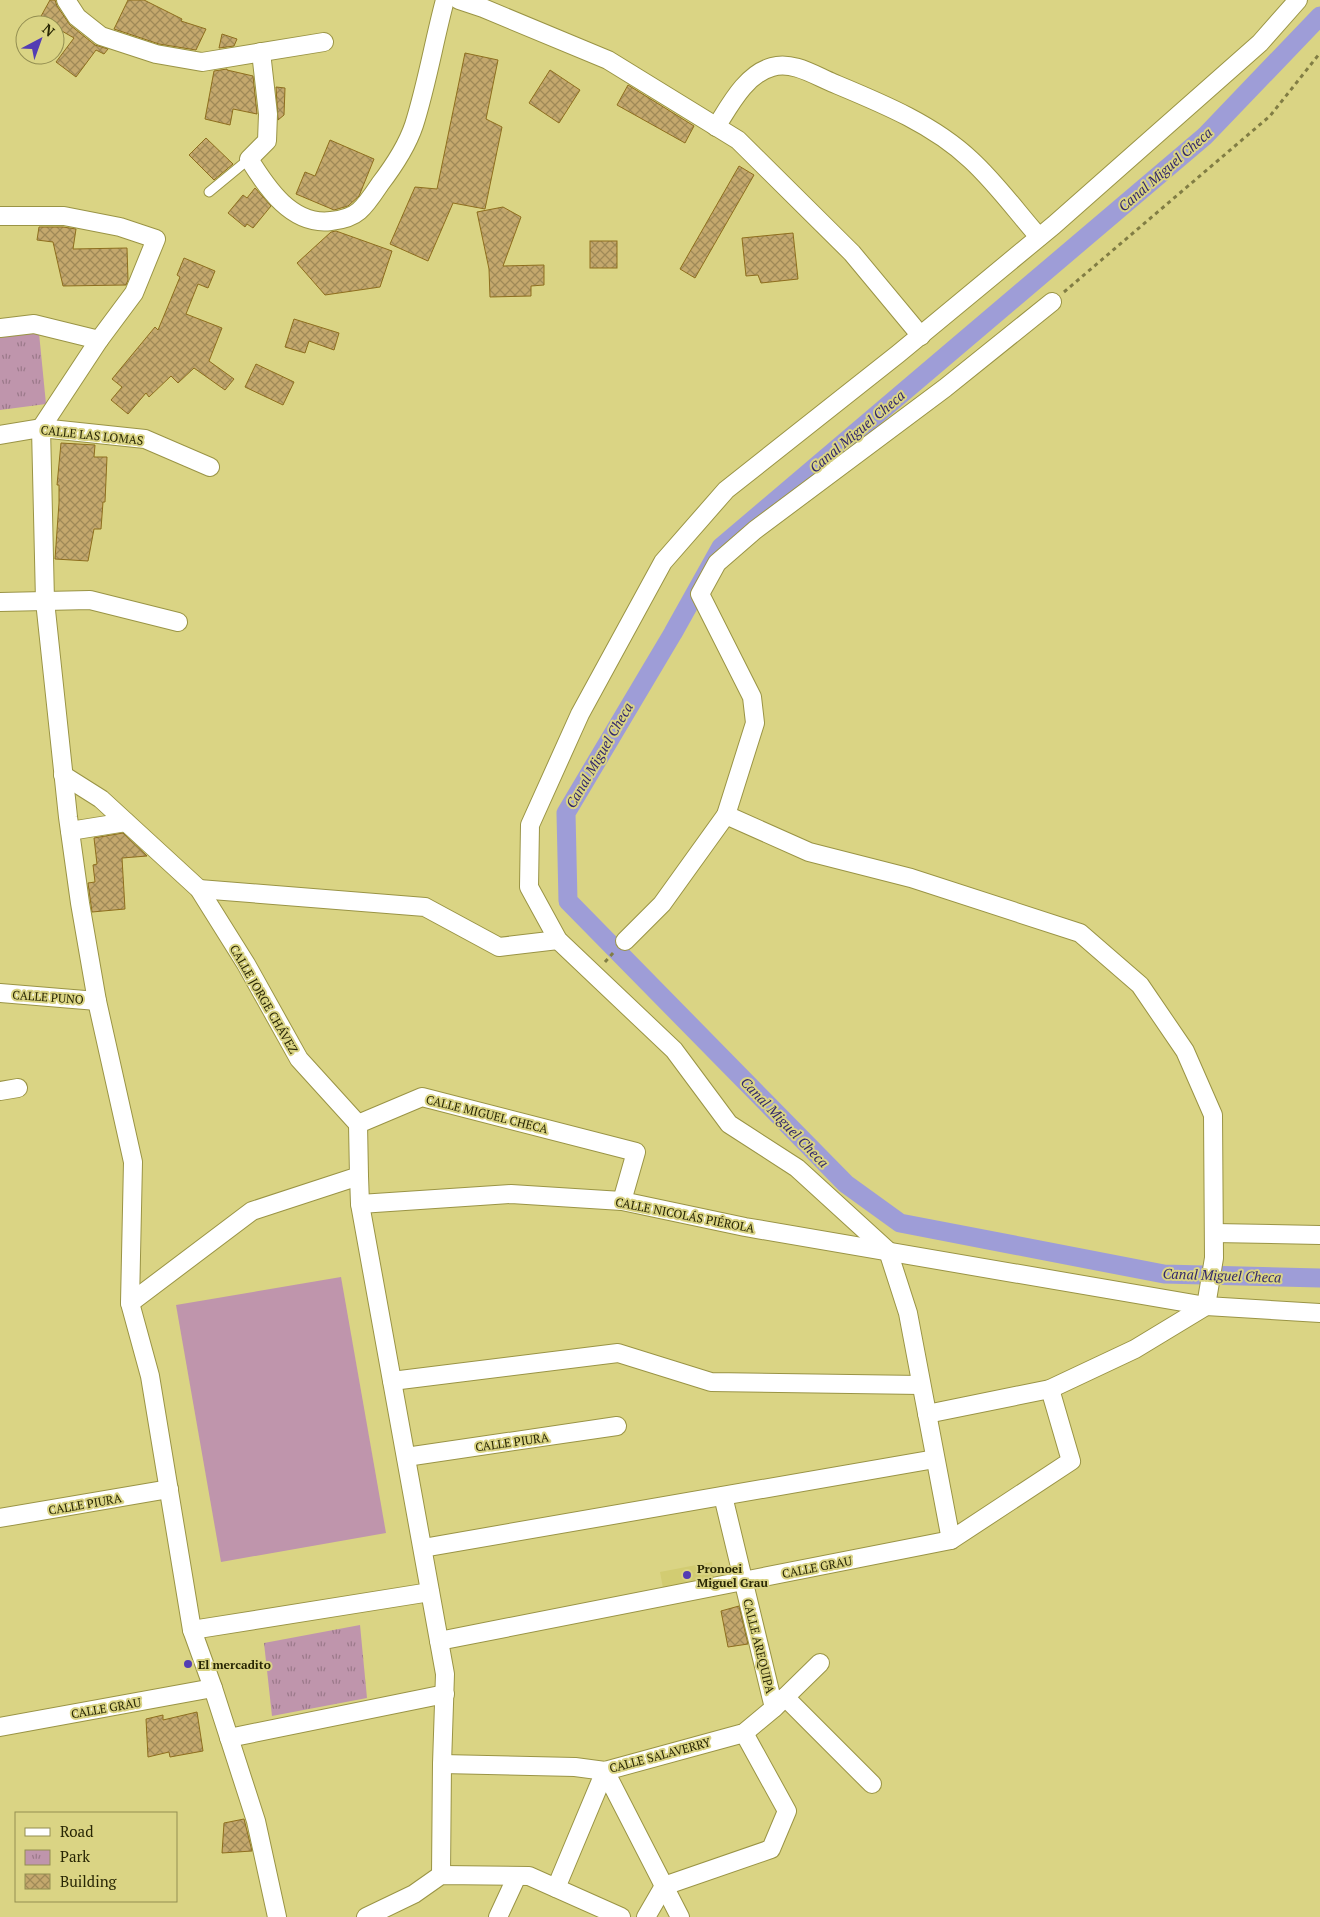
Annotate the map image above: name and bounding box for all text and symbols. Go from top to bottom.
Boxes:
north arrow [15,15,65,65]
text: N [39,19,59,41]
water label: Canal Miguel Checa [1114,123,1216,215]
water label: Canal Miguel Checa [805,386,909,476]
street label: CALLE LAS LOMAS [40,422,144,448]
water label: Canal Miguel Checa [561,699,637,811]
street label: CALLE JORGE CHÁVEZ [227,942,301,1056]
street label: CALLE PUNO [12,987,84,1007]
water label: Canal Miguel Checa [737,1073,833,1171]
street label: CALLE MIGUEL CHECA [424,1092,550,1137]
street label: CALLE NICOLÁS PIÉROLA [614,1194,757,1236]
water label: Canal Miguel Checa [1162,1263,1282,1287]
street label: CALLE PIURA [474,1429,550,1455]
street label: CALLE PIURA [47,1490,124,1518]
street label: CALLE GRAU [781,1553,853,1581]
place label: Pronoei Miguel Grau [697,1561,768,1590]
marker: Pronoei Miguel Grau [681,1569,693,1581]
street label: CALLE AREQUIPA [740,1597,778,1696]
place label: El mercadito [198,1657,271,1672]
marker: El mercadito [182,1658,194,1670]
street label: CALLE GRAU [70,1694,142,1722]
street label: CALLE SALAVERRY [608,1734,713,1776]
legend [15,1812,178,1902]
text: Road [60,1821,93,1841]
text: Park [60,1846,90,1866]
text: Building [60,1871,118,1891]

